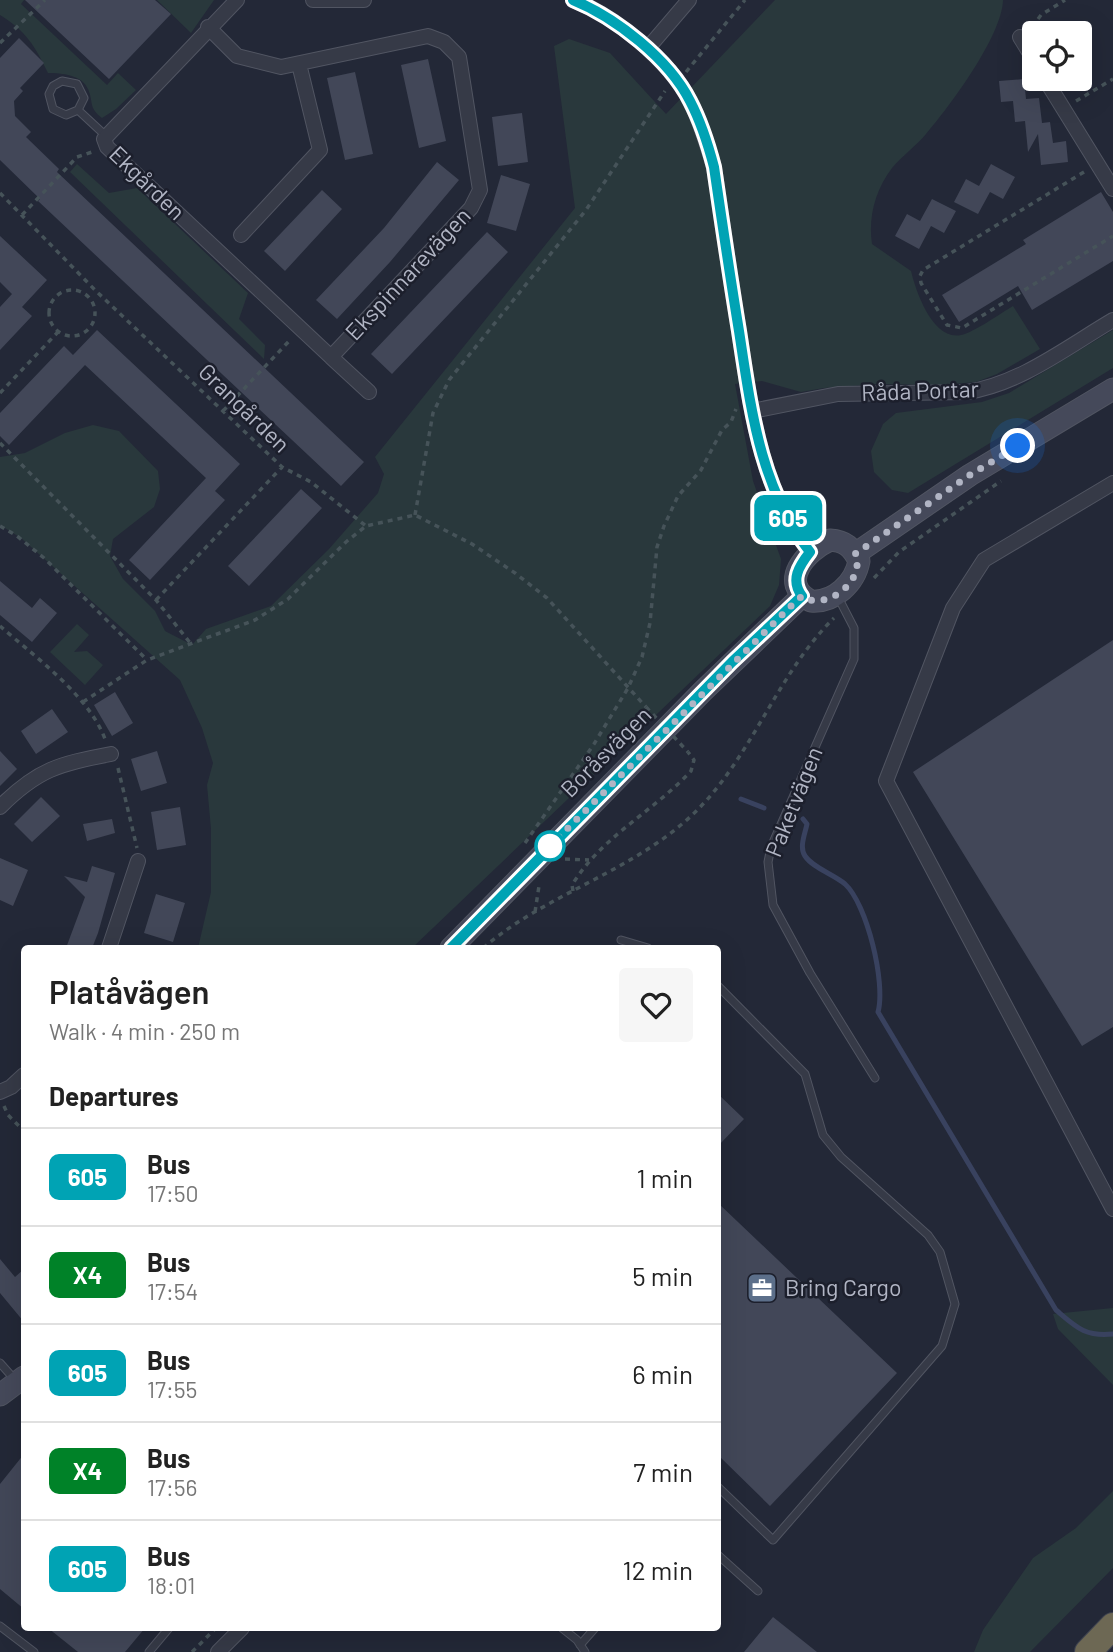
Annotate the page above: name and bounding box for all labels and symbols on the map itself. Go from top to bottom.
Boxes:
street label: Ekgården [104,139,191,225]
street label: Ekspinnarevägen [339,201,476,345]
street label: Grangården [193,357,296,458]
street label: Råda Portar [861,374,980,406]
your location [1000,428,1035,463]
line badge: 605 [748,495,828,541]
street label: Boråsvägen [554,700,656,802]
street label: Paketvägen [758,742,828,861]
unlabelled marker [535,831,565,861]
office icon: Bring Cargo [745,1271,779,1305]
place label: Bring Cargo [785,1273,901,1301]

